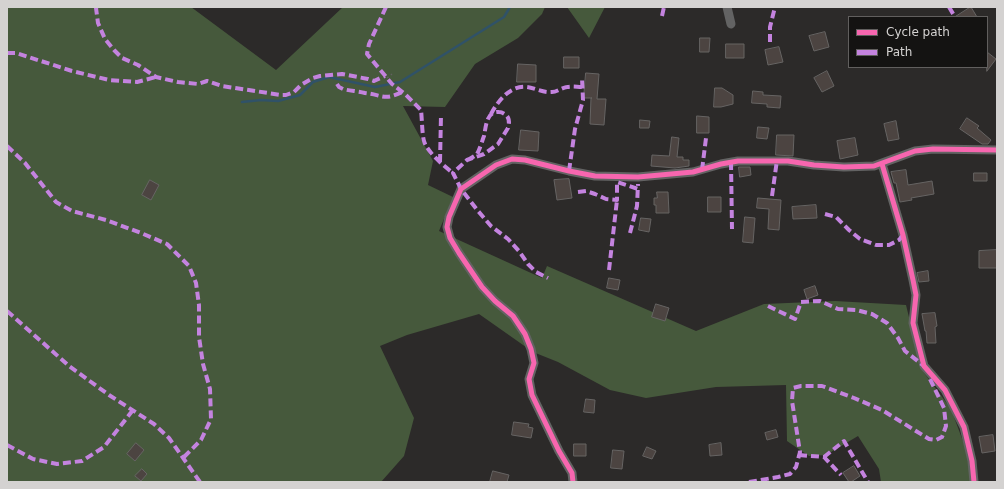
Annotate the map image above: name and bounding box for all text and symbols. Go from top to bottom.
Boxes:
legend [848,16,988,68]
text: Cycle path [886,25,950,39]
text: Path [886,45,912,59]

